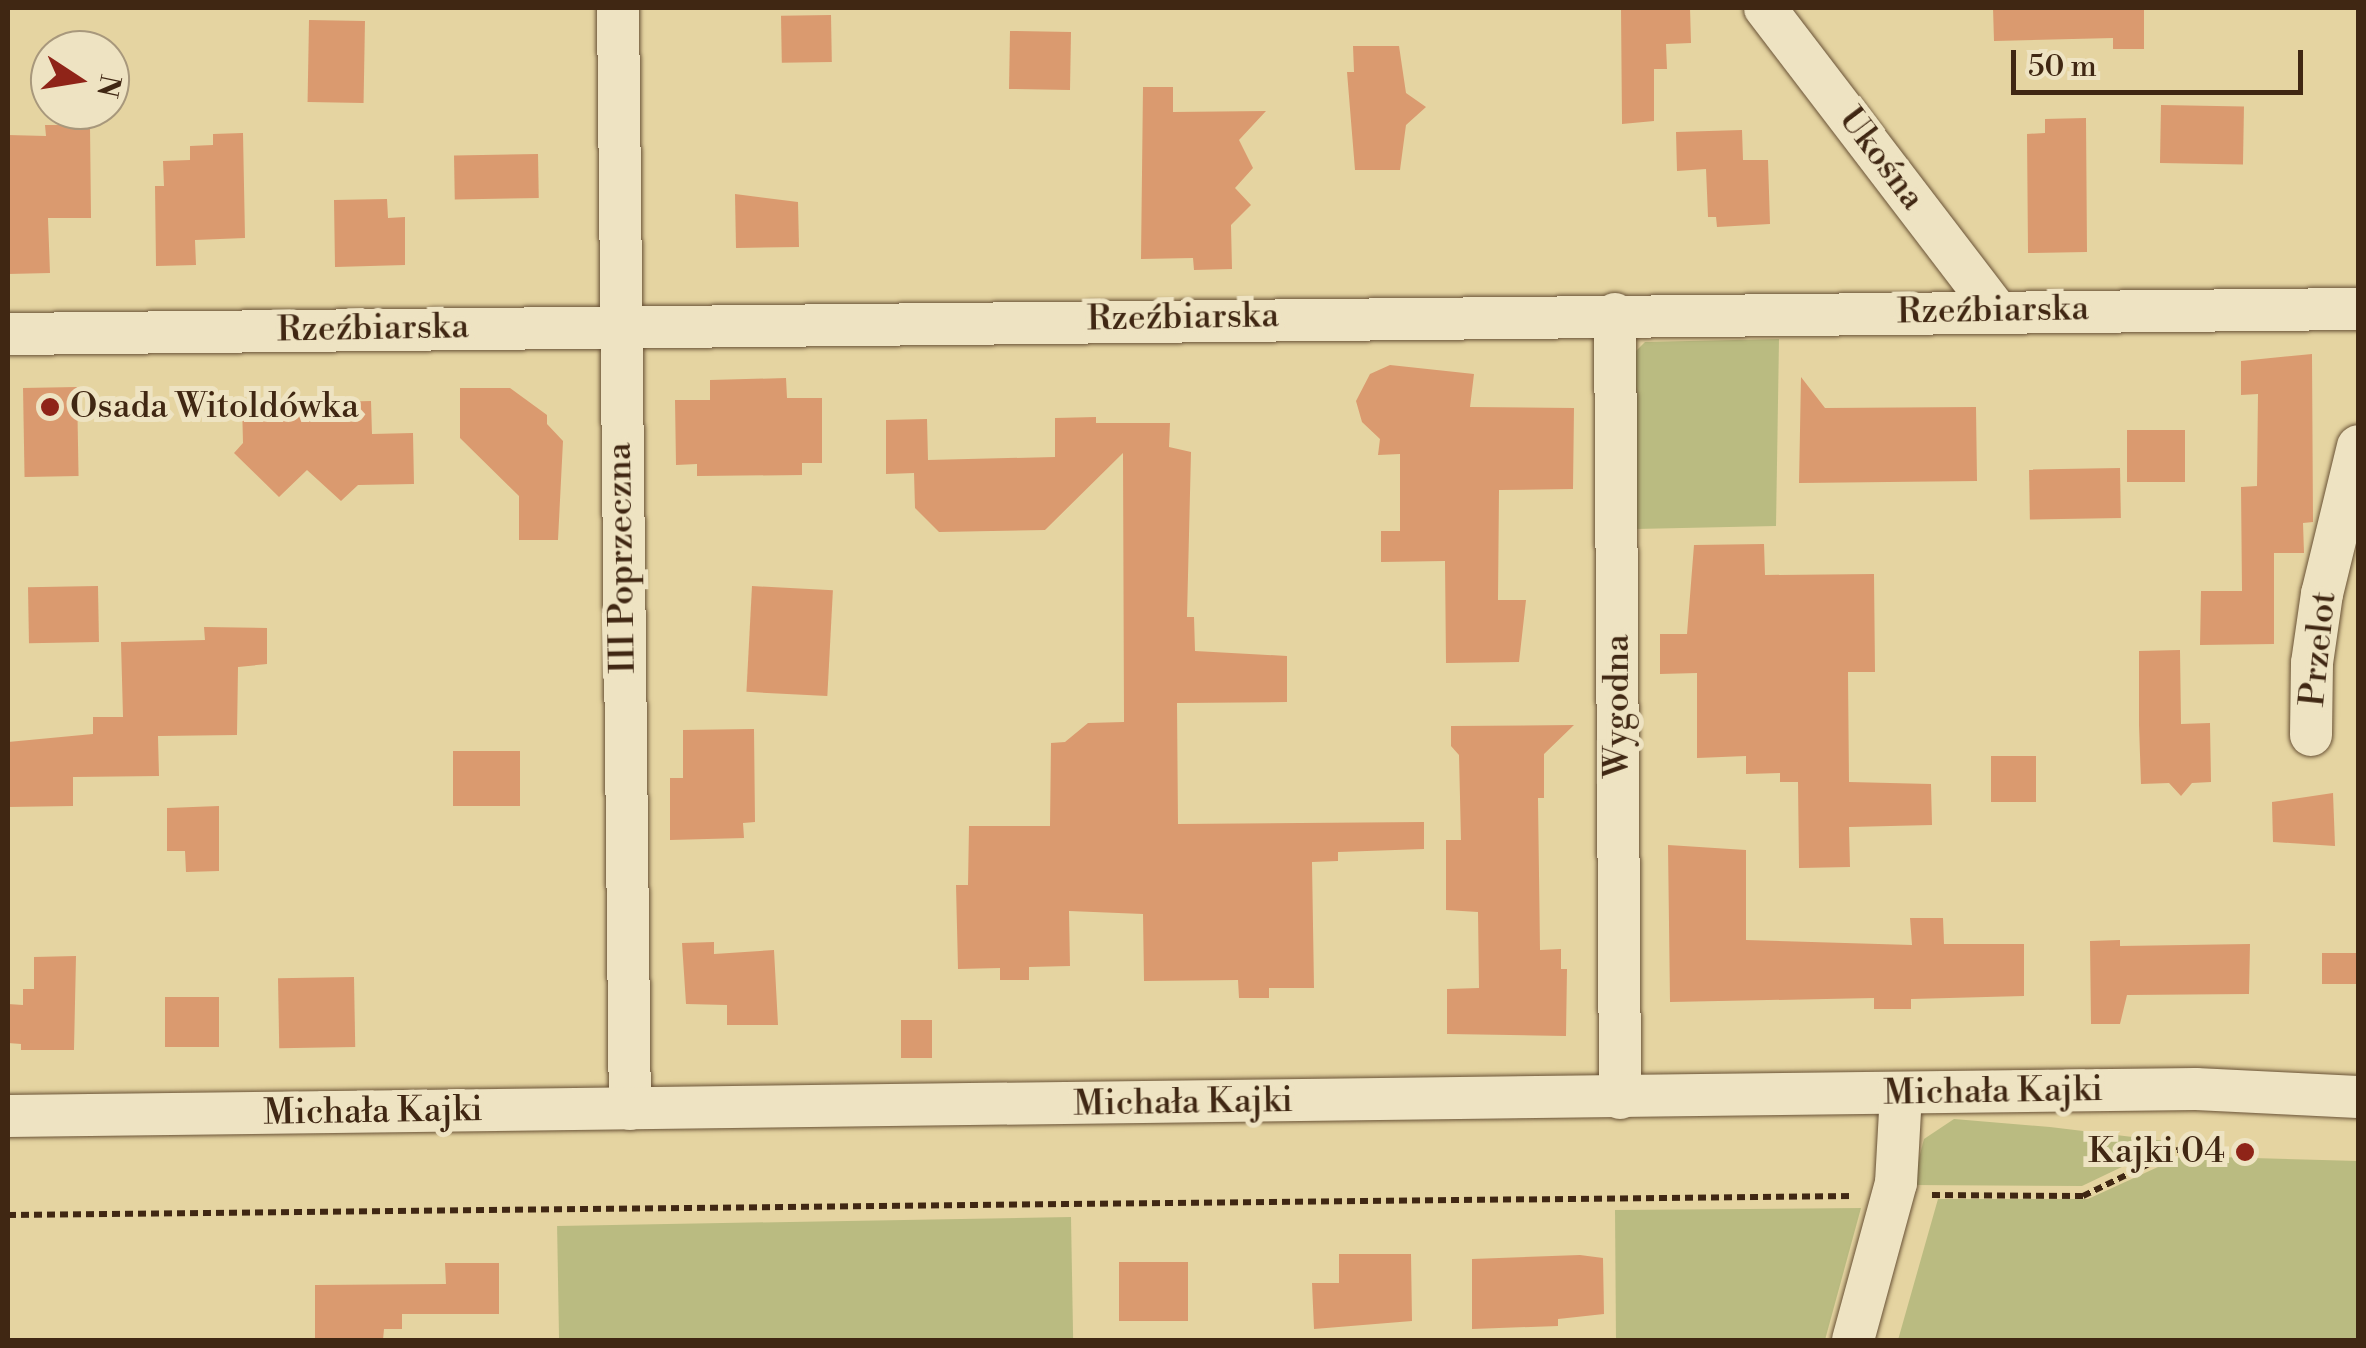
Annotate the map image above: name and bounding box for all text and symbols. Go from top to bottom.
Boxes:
north arrow [30,30,130,130]
scale bar [2016,30,2308,92]
text: 50 m [2028,48,2097,86]
text: N [88,71,127,100]
street label: Ukośna [1829,100,1933,218]
street label: Rzeźbiarska [1897,288,2089,334]
street label: Rzeźbiarska [1087,295,1279,341]
street label: Rzeźbiarska [277,306,469,352]
place label: Osada Witoldówka [70,386,359,428]
marker: Osada Witoldówka [39,396,61,418]
street label: III Poprzeczna [599,442,645,674]
street label: Przelot [2292,589,2346,709]
street label: Wygodna [1597,634,1639,778]
street label: Michała Kajki [1883,1069,2103,1115]
street label: Michała Kajki [1073,1080,1293,1126]
street label: Michała Kajki [263,1089,483,1135]
place label: Kajki 04 [2088,1131,2225,1173]
marker: Kajki 04 [2234,1141,2256,1163]

